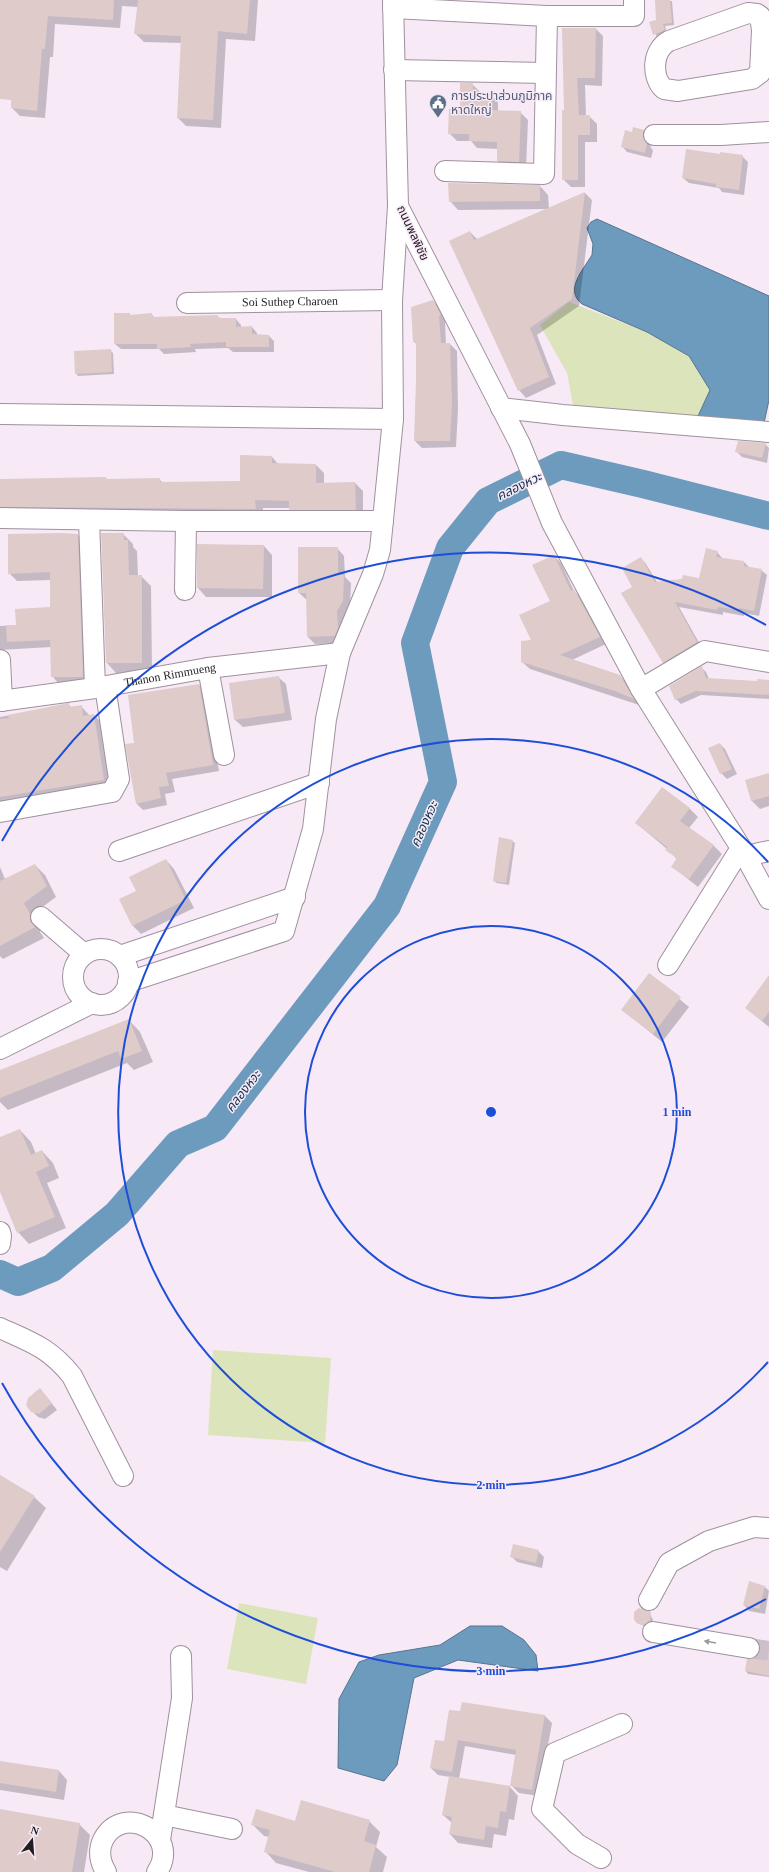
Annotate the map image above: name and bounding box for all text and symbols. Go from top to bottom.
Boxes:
place label: การประปาส่วนภูมิภาค หาดใหญ่ [451,89,552,117]
public building icon: การประปาส่วนภูมิภาค หาดใหญ่ [428,93,448,118]
street label: ถนนพลพิชัย [394,203,432,263]
street label: Soi Suthep Charoen [242,294,338,309]
water label: คลองหวะ [494,468,545,503]
street label: Thanon Rimmueng [123,660,217,690]
water label: คลองหวะ [407,797,441,849]
water label: คลองหวะ [222,1066,265,1115]
centre of rings [484,1105,498,1119]
text: 1 min [662,1105,692,1119]
text: 2 min [476,1478,506,1492]
one-way arrow [704,1638,716,1644]
text: 3 min [476,1664,506,1678]
north arrow [12,1820,52,1860]
text: N [29,1824,41,1837]

